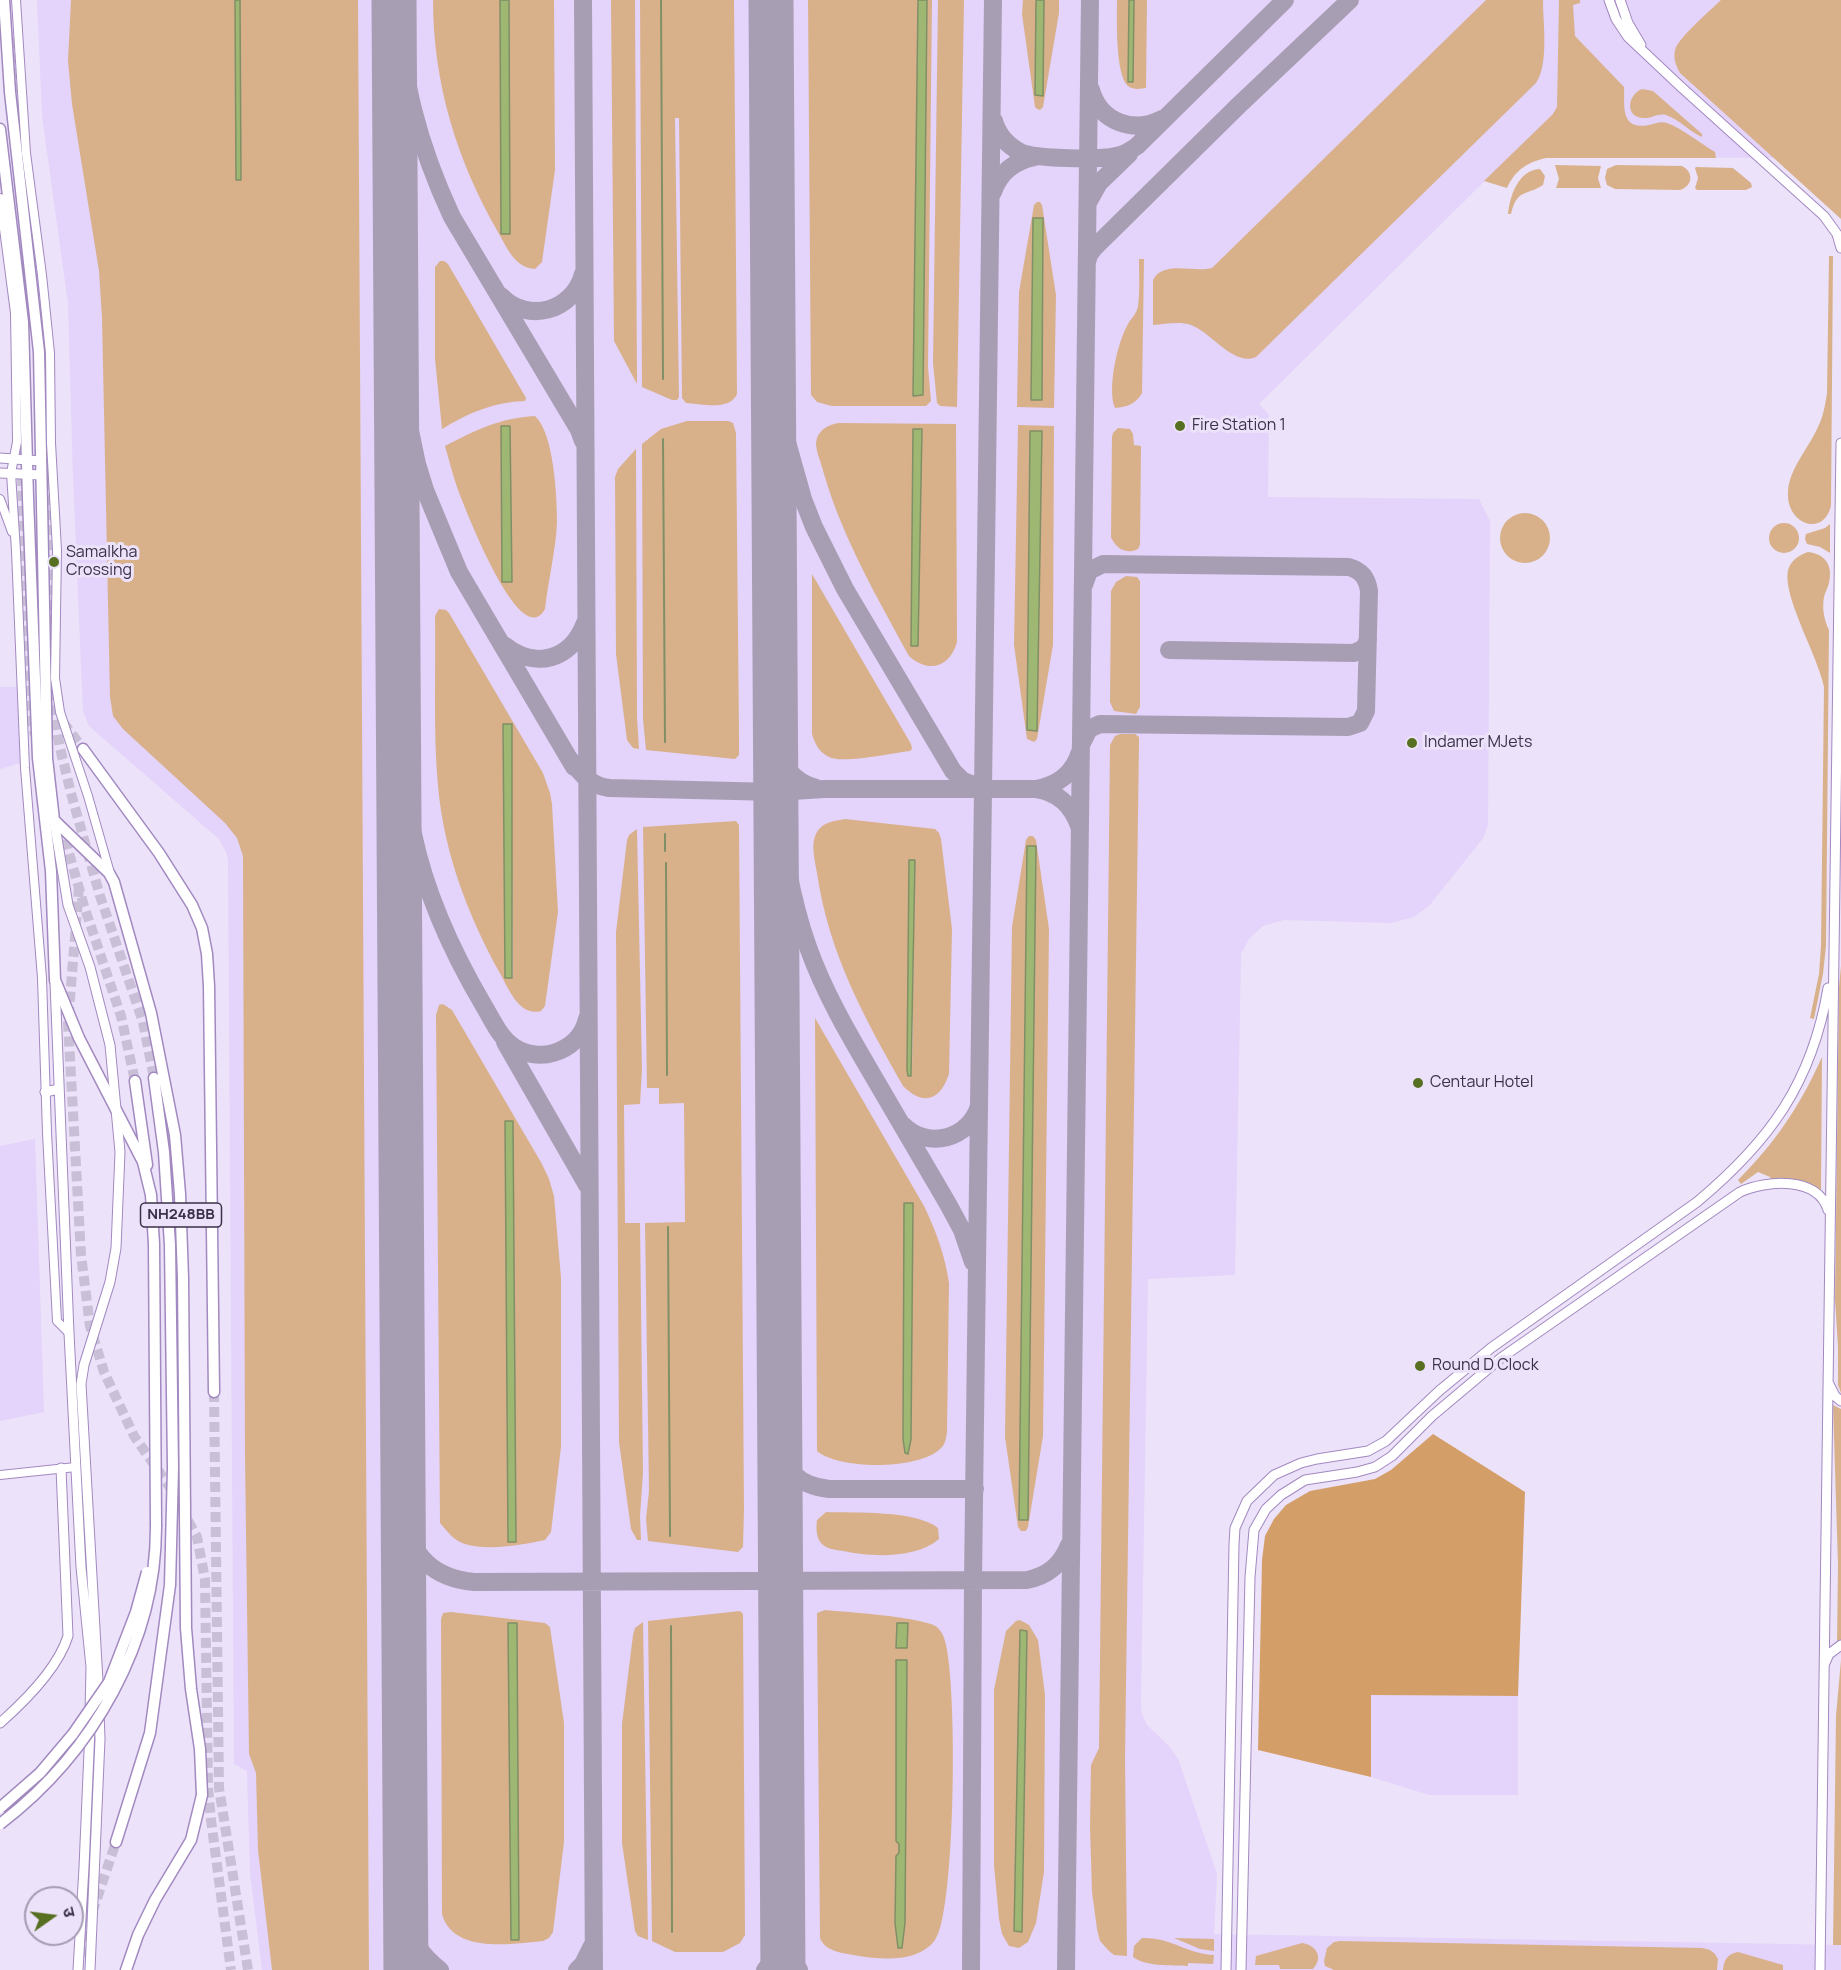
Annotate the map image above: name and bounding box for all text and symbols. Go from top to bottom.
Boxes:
place label: Fire Station 1 [1192,416,1286,436]
marker: Fire Station 1 [1173,419,1187,433]
place label: Samalkha Crossing [66,543,137,581]
marker: Samalkha Crossing [47,555,61,569]
place label: Indamer MJets [1424,733,1532,753]
marker: Indamer MJets [1405,736,1419,750]
place label: Centaur Hotel [1430,1073,1533,1093]
marker: Centaur Hotel [1411,1076,1425,1090]
road number: NH248BB [140,1203,222,1227]
place label: Round D Clock [1432,1356,1539,1376]
marker: Round D Clock [1413,1359,1427,1373]
north arrow [24,1886,84,1946]
text: उ [58,1905,81,1919]

